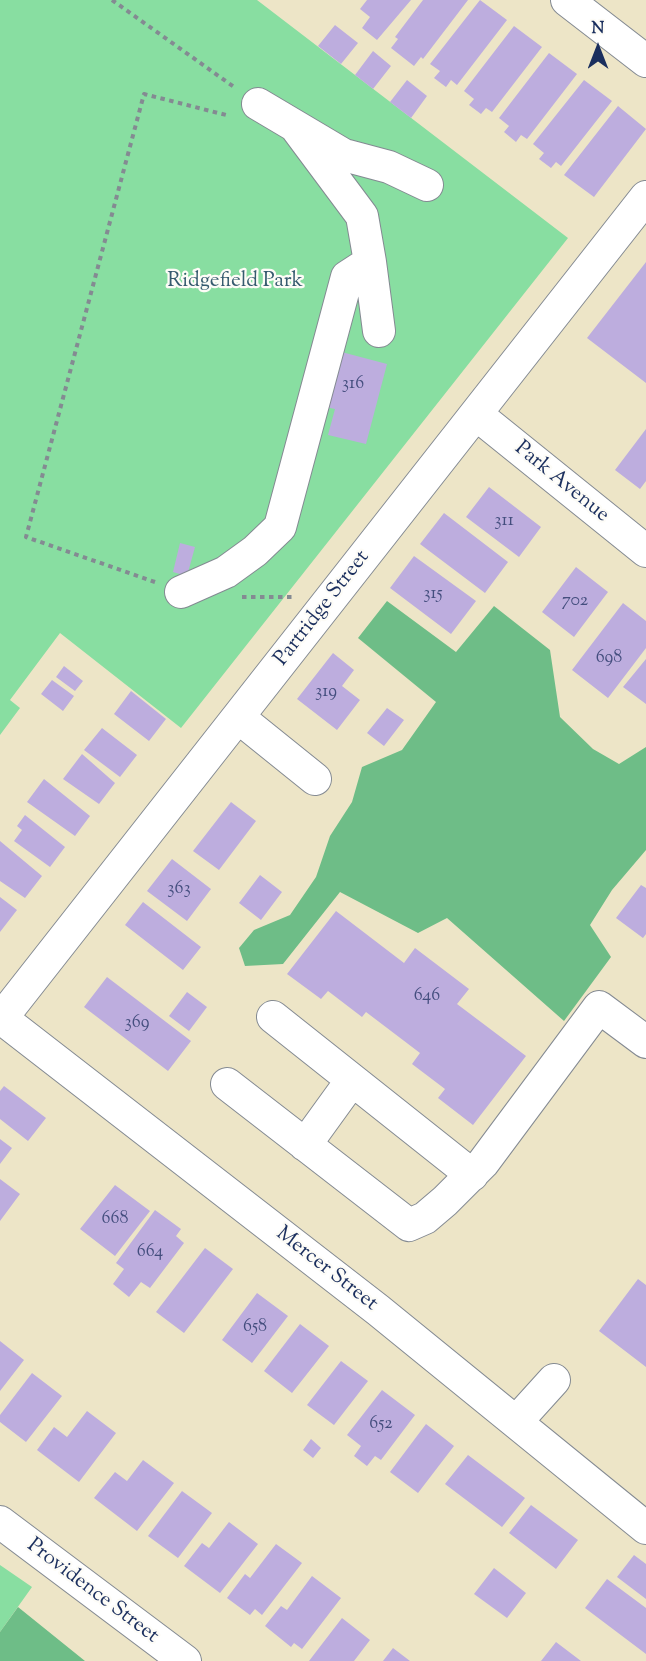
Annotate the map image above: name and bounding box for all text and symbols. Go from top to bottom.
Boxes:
north arrow [568,18,628,78]
text: N [592,18,604,41]
park label: Ridgefield Park [167,269,303,295]
house number: 316 [342,374,364,396]
street label: Park Avenue [508,437,614,529]
house number: 311 [494,511,514,533]
street label: Partridge Street [270,546,376,672]
house number: 315 [423,584,443,606]
house number: 702 [562,591,588,613]
house number: 698 [596,648,622,670]
house number: 319 [315,682,337,704]
house number: 363 [167,879,191,901]
house number: 646 [414,986,440,1008]
house number: 369 [125,1013,149,1035]
house number: 668 [102,1209,128,1231]
street label: Mercer Street [270,1222,382,1318]
house number: 664 [137,1242,163,1264]
house number: 658 [243,1317,267,1339]
house number: 652 [369,1414,393,1436]
street label: Providence Street [21,1534,163,1650]

